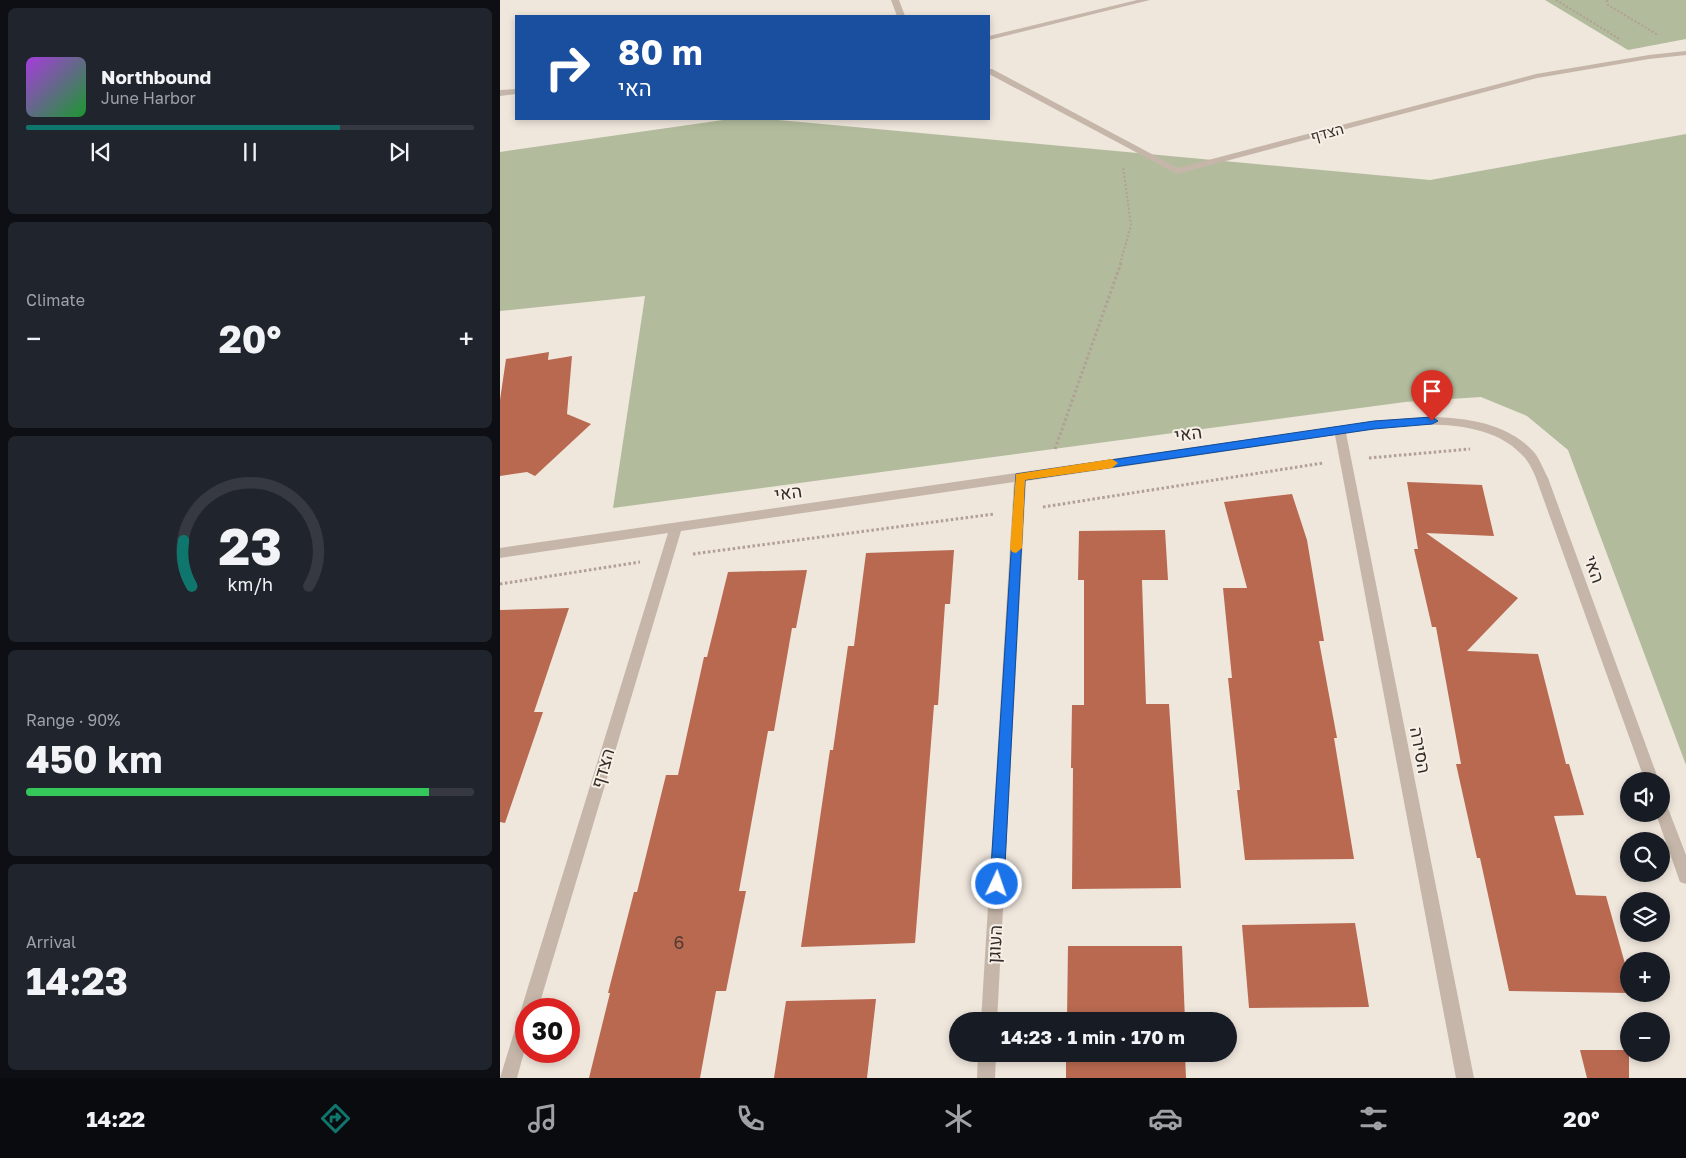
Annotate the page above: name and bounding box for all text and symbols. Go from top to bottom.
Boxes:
text: 80 m [618,31,703,73]
icon: right [535,35,600,100]
text: Northbound [101,65,211,88]
text: האי [618,74,652,101]
text: June Harbor [101,88,196,108]
street label: הצדף [1308,119,1346,145]
icon: previous [87,138,115,166]
icon: pause [236,138,264,166]
icon: next [385,138,413,166]
text: Climate [26,290,85,310]
text: 20° [219,316,281,361]
text: − [26,322,41,355]
text: + [459,322,474,355]
pin [1411,370,1453,421]
icon: arrive [1418,377,1446,405]
street label: האי [1173,420,1203,446]
street label: האי [773,479,803,505]
text: 23 [218,514,282,576]
street label: האי [1580,552,1610,586]
text: km/h [227,573,273,595]
text: Range · 90% [26,710,121,730]
street label: הסירה [1406,725,1436,775]
text: 450 km [26,736,162,781]
street label: הצדף [586,745,618,791]
map controls [1620,772,1670,1062]
button: sound [1620,772,1670,822]
button: search [1620,832,1670,882]
position arrow [970,857,1022,909]
button: layers [1620,892,1670,942]
street label: העוגן [982,924,1006,964]
house number: 6 [674,931,684,953]
text: Arrival [26,932,76,952]
button: + [1620,952,1670,1002]
text: 14:23 [26,958,128,1003]
speed limit sign: 30 [515,998,580,1063]
button: − [1620,1012,1670,1062]
text: 14:23 · 1 min · 170 m [1001,1025,1185,1048]
icon: directions [318,1101,353,1136]
icon: music [525,1101,560,1136]
icon: phone [733,1101,768,1136]
icon: climate [941,1101,976,1136]
icon: car [1148,1101,1183,1136]
icon: filters [1356,1101,1391,1136]
text: 14:22 [86,1105,145,1132]
text: 20° [1563,1105,1600,1132]

